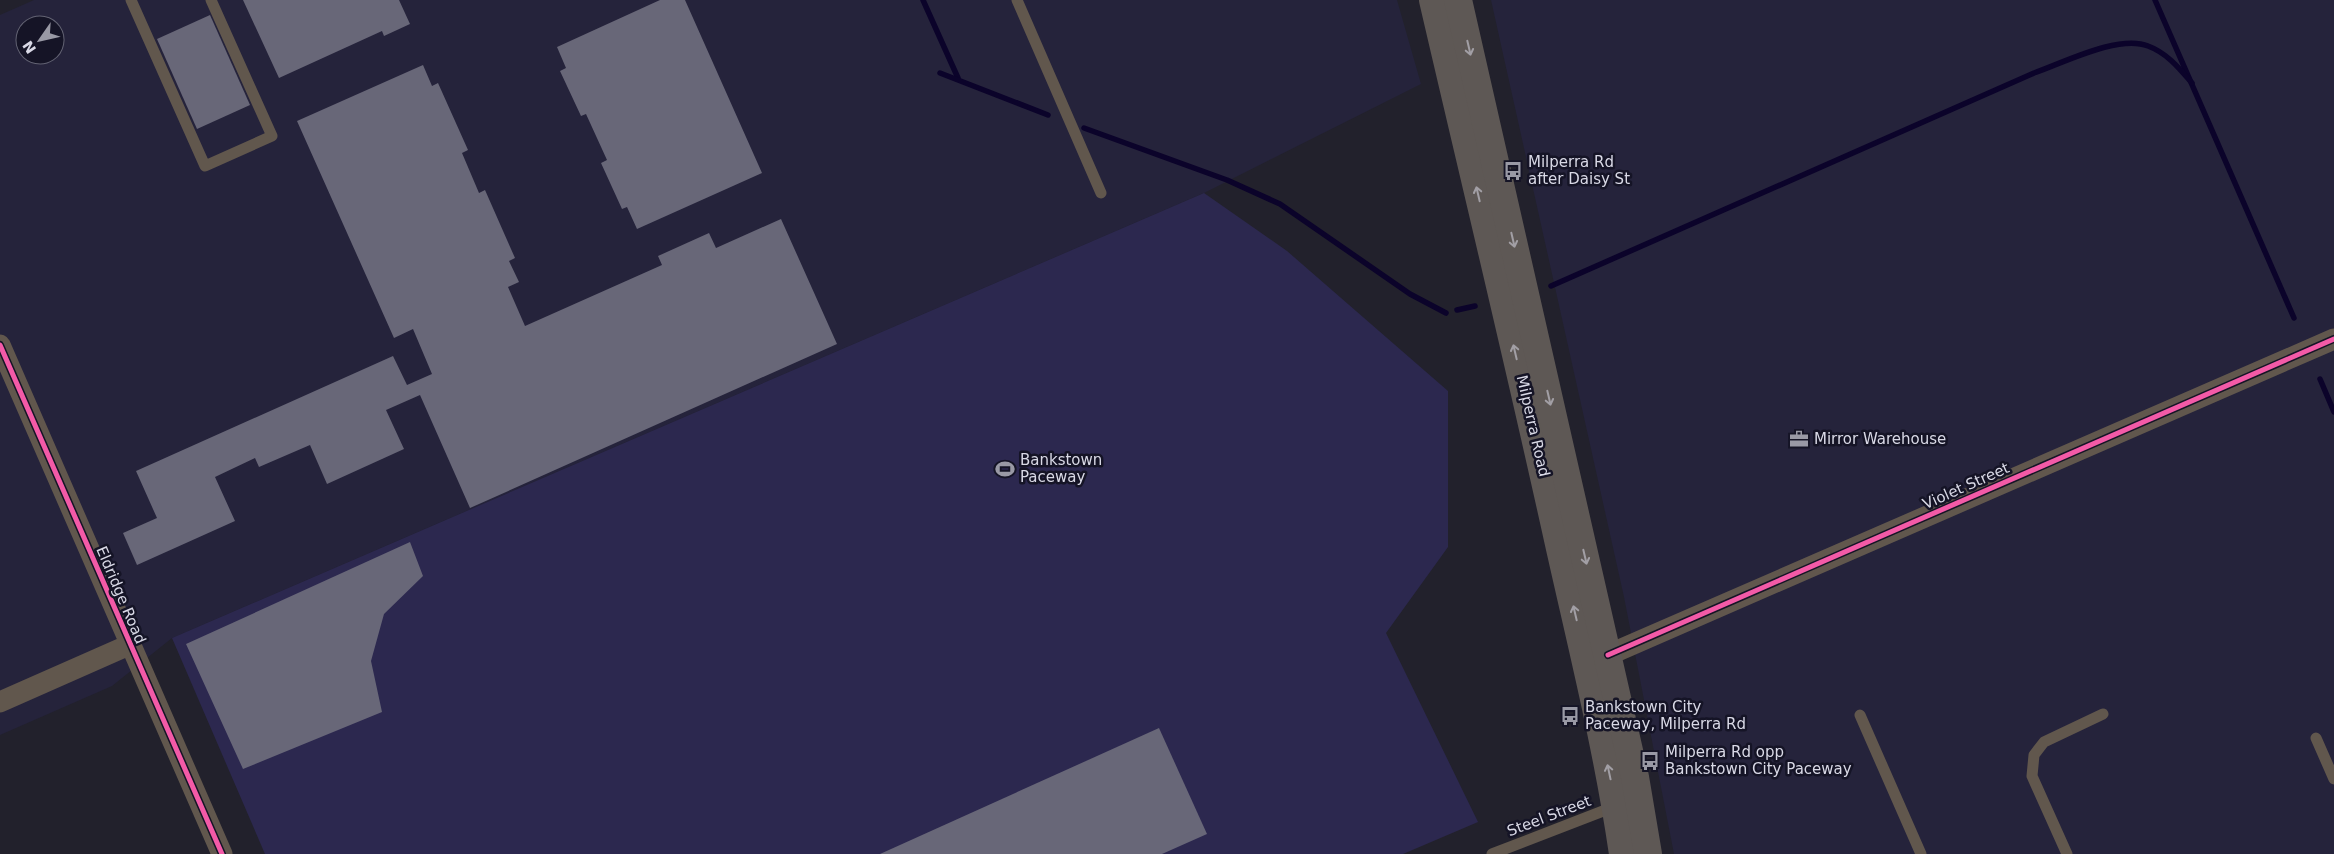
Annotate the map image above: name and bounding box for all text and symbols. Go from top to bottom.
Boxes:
north arrow [15,15,65,65]
text: N [19,38,39,57]
one-way arrow [1465,39,1474,55]
place label: Milperra Rd after Daisy St [1528,153,1630,188]
bus stop icon: Milperra Rd after Daisy St [1502,160,1524,182]
one-way arrow [1473,186,1482,202]
one-way arrow [1509,232,1518,248]
one-way arrow [1510,344,1519,360]
street label: Milperra Road [1513,373,1553,479]
one-way arrow [1545,390,1554,406]
office icon: Mirror Warehouse [1788,428,1810,450]
place label: Mirror Warehouse [1814,430,1946,448]
place label: Bankstown Paceway [1020,451,1102,486]
sports icon: Bankstown Paceway [994,458,1016,480]
street label: Violet Street [1920,459,2012,513]
street label: Eldridge Road [92,544,150,646]
one-way arrow [1581,548,1590,564]
one-way arrow [1570,605,1579,621]
place label: Bankstown City Paceway, Milperra Rd [1585,698,1746,733]
bus stop icon: Bankstown City Paceway, Milperra Rd [1559,705,1581,727]
place label: Milperra Rd opp Bankstown City Paceway [1665,743,1852,778]
bus stop icon: Milperra Rd opp Bankstown City Paceway [1639,750,1661,772]
one-way arrow [1604,764,1613,780]
street label: Steel Street [1505,792,1594,840]

